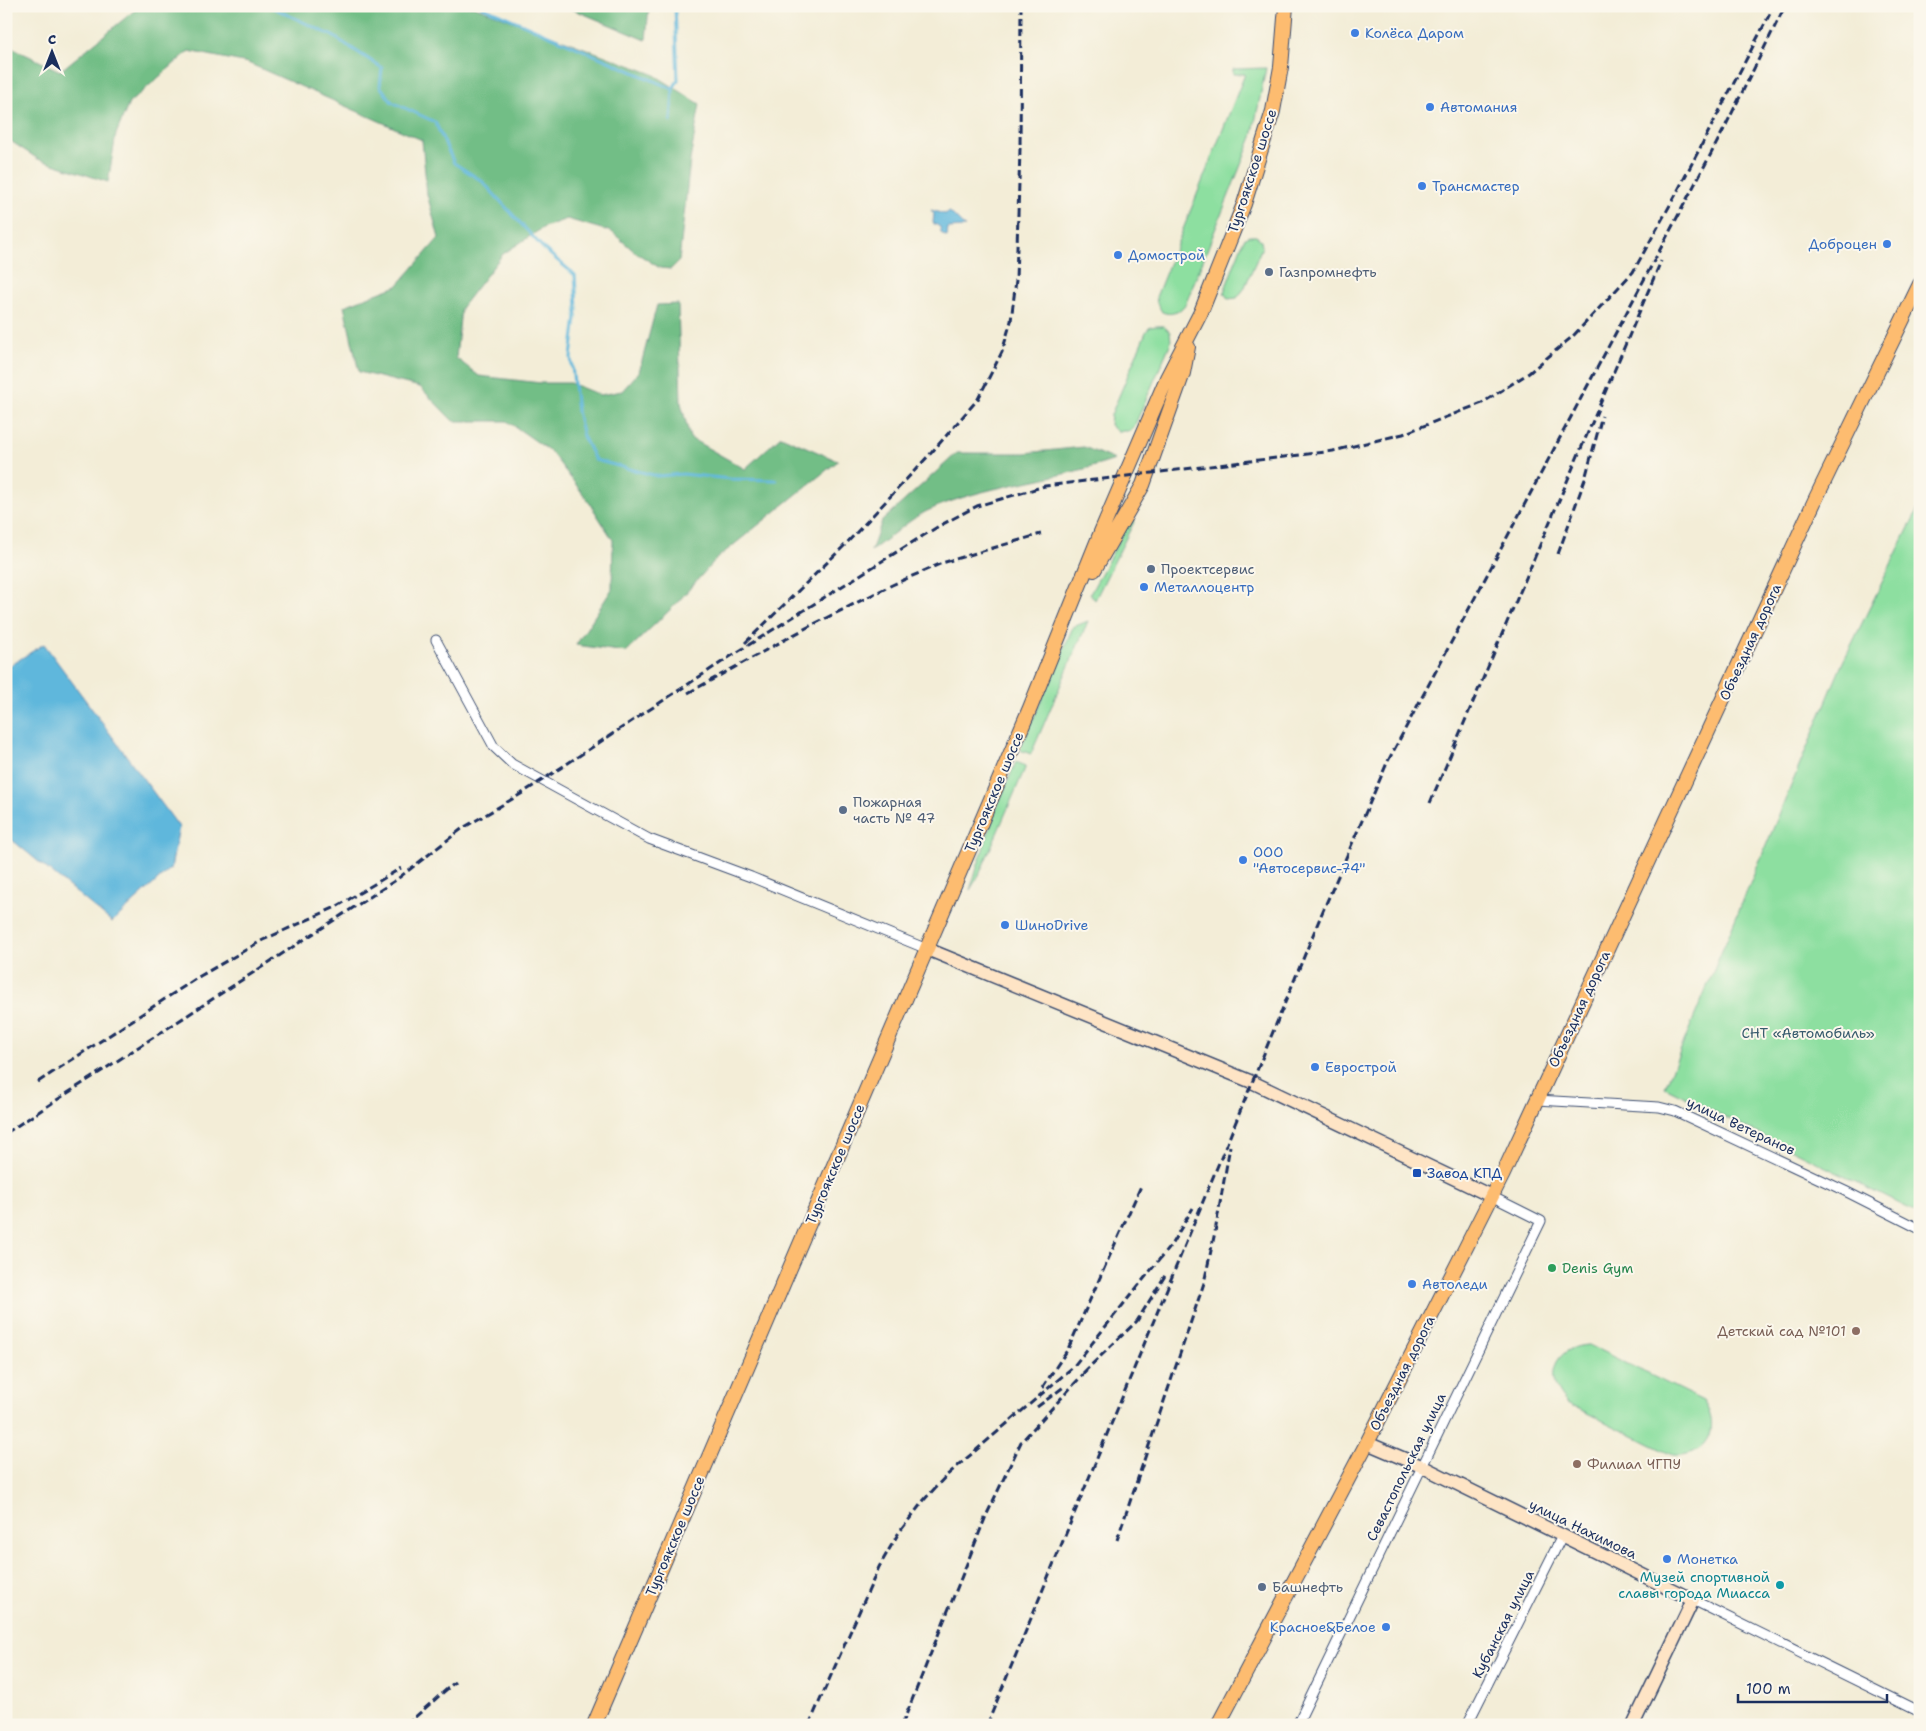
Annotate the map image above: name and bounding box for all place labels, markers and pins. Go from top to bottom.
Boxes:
place label: Колёса Даром [1365,24,1464,42]
marker: Колёса Даром [1349,27,1361,39]
place label: Автомания [1440,98,1517,116]
marker: Автомания [1424,101,1436,113]
place label: Трансмастер [1432,177,1520,195]
marker: Трансмастер [1416,180,1428,192]
place label: Доброцен [1809,235,1877,253]
marker: Доброцен [1881,238,1893,250]
place label: Домострой [1128,246,1205,264]
marker: Домострой [1112,249,1124,261]
place label: Газпромнефть [1279,263,1377,281]
marker: Газпромнефть [1263,266,1275,278]
place label: Проектсервис [1161,560,1255,578]
marker: Проектсервис [1145,563,1157,575]
place label: Металлоцентр [1154,578,1255,596]
marker: Металлоцентр [1138,581,1150,593]
place label: Пожарная часть № 47 [853,793,935,827]
marker: Пожарная часть № 47 [837,804,849,816]
place label: ООО "Автосервис-74" [1253,843,1365,877]
marker: ООО "Автосервис-74" [1237,854,1249,866]
place label: ШиноDrive [1015,916,1089,934]
marker: ШиноDrive [999,919,1011,931]
place label: Еврострой [1325,1058,1397,1076]
marker: Еврострой [1309,1061,1321,1073]
place label: Завод КПД [1427,1164,1502,1182]
marker: Завод КПД [1411,1167,1423,1179]
place label: Denis Gym [1562,1259,1633,1277]
marker: Denis Gym [1546,1262,1558,1274]
place label: Автоледи [1422,1275,1488,1293]
marker: Автоледи [1406,1278,1418,1290]
place label: Детский сад №101 [1717,1322,1846,1340]
marker: Детский сад №101 [1850,1325,1862,1337]
place label: Филиал ЧГПУ [1587,1455,1681,1473]
marker: Филиал ЧГПУ [1571,1458,1583,1470]
place label: Монетка [1677,1550,1738,1568]
marker: Монетка [1661,1553,1673,1565]
place label: Музей спортивной славы города Миасса [1618,1568,1770,1602]
place label: Башнефть [1272,1578,1343,1596]
marker: Музей спортивной славы города Миасса [1774,1579,1786,1591]
marker: Башнефть [1256,1581,1268,1593]
place label: Красное&Белое [1270,1618,1376,1636]
marker: Красное&Белое [1380,1621,1392,1633]

